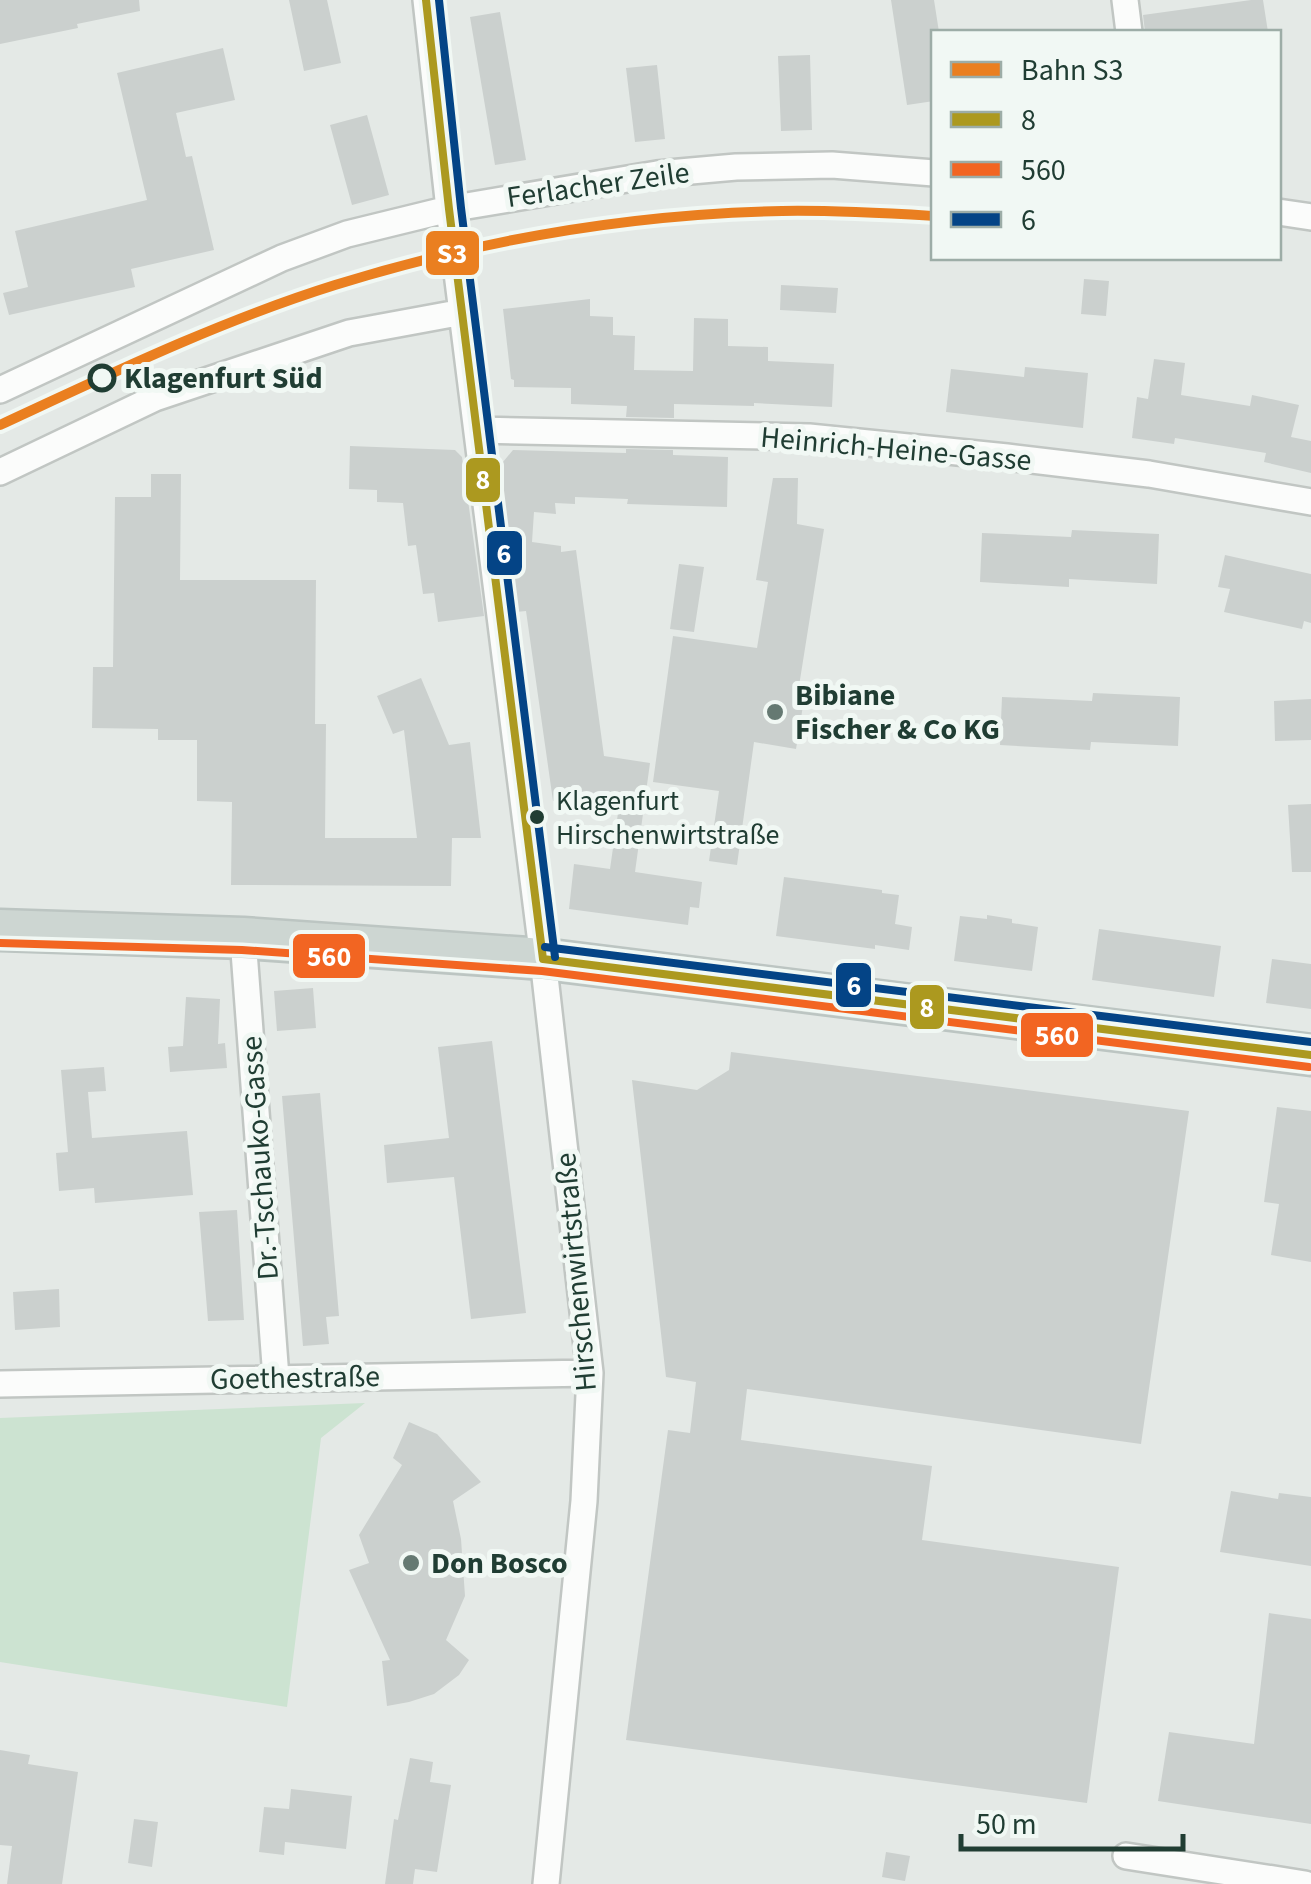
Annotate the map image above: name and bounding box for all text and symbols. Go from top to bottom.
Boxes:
legend [931,30,1281,260]
text: Bahn S3 [1021,49,1123,92]
text: 8 [1021,99,1036,142]
text: 560 [1021,149,1066,192]
street label: Ferlacher Zeile [504,151,692,219]
text: 6 [1021,199,1036,242]
line badge: S3 [424,229,481,277]
text: S3 [437,234,467,274]
place label: Klagenfurt Süd [124,357,323,400]
marker: Klagenfurt Süd [89,365,115,391]
street label: Heinrich-Heine-Gasse [759,416,1033,482]
line badge: 8 [464,456,502,504]
text: 8 [476,460,490,500]
line badge: 6 [485,529,524,577]
text: 6 [497,534,511,574]
place label: Bibiane Fischer & Co KG [795,674,1000,751]
marker: Bibiane Fischer & Co KG [764,701,786,723]
place label: Klagenfurt Hirschenwirtstraße [556,781,779,855]
marker: Klagenfurt Hirschenwirtstraße [527,807,547,827]
line badge: 560 [291,932,367,980]
text: 560 [307,937,351,977]
line badge: 6 [834,961,873,1009]
text: 6 [847,966,861,1006]
line badge: 8 [908,983,946,1031]
text: 8 [920,988,934,1028]
line badge: 560 [1019,1011,1095,1059]
text: 560 [1035,1016,1079,1056]
street label: Dr.-Tschauko-Gasse [230,1035,290,1281]
street label: Hirschenwirtstraße [544,1151,608,1393]
street label: Goethestraße [210,1355,380,1401]
place label: Don Bosco [431,1542,568,1585]
marker: Don Bosco [400,1552,422,1574]
scale bar [961,1789,1184,1851]
text: 50 m [976,1803,1037,1846]

